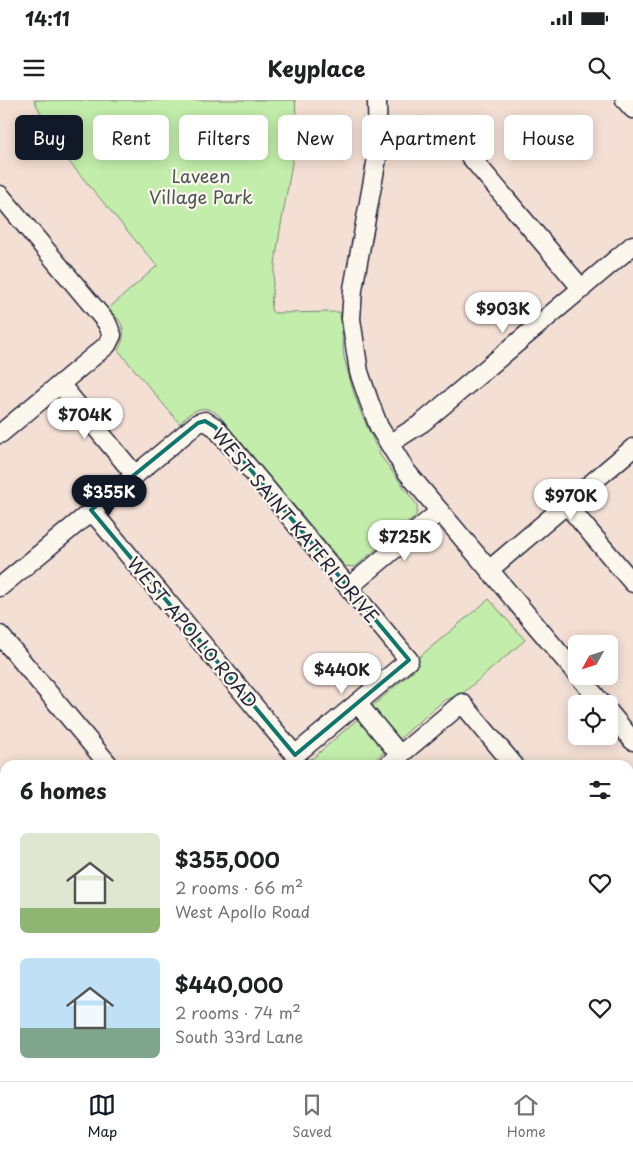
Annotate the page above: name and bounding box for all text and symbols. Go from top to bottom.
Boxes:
text: 14:11 [25,4,70,32]
text: Keyplace [268,51,365,84]
icon: menu [20,54,48,82]
icon: search [585,54,613,82]
chip: Buy [15,115,83,160]
chip: Rent [93,115,169,160]
chip: Filters [179,115,268,160]
chip: New [278,115,352,160]
chip: Apartment [362,115,494,160]
chip: House [504,115,593,160]
park label: Laveen Village Park [149,162,253,210]
pin: $903K [468,292,538,334]
text: $903K [476,296,530,320]
pin: $704K [50,398,120,440]
text: $704K [58,402,112,426]
street label: WEST SAINT KATERI DRIVE [206,422,386,628]
pin: $355K [74,474,144,517]
pin: $970K [536,478,606,521]
text: $355K [83,479,135,503]
text: $970K [545,483,597,507]
pin: $725K [370,520,440,562]
text: $725K [379,524,431,548]
street label: WEST APOLLO ROAD [121,550,265,714]
north arrow [568,635,618,685]
map controls [568,635,618,745]
pin: $440K [307,652,377,695]
text: $440K [314,657,370,681]
button: locate [568,695,618,745]
text: 6 homes [20,774,106,806]
icon: filters [586,776,614,804]
text: $355,000 [175,843,280,875]
icon: home [60,853,120,913]
icon: heart [586,869,614,897]
text: 2 rooms · 66 m² [175,875,303,899]
text: West Apollo Road [175,899,310,923]
text: $440,000 [175,968,283,1000]
icon: home [60,978,120,1038]
icon: heart [586,994,614,1022]
text: 2 rooms · 74 m² [175,1000,301,1024]
text: South 33rd Lane [175,1024,304,1048]
tab: Map [87,1091,117,1142]
tab: Saved [292,1091,332,1142]
tab: Home [507,1091,546,1142]

